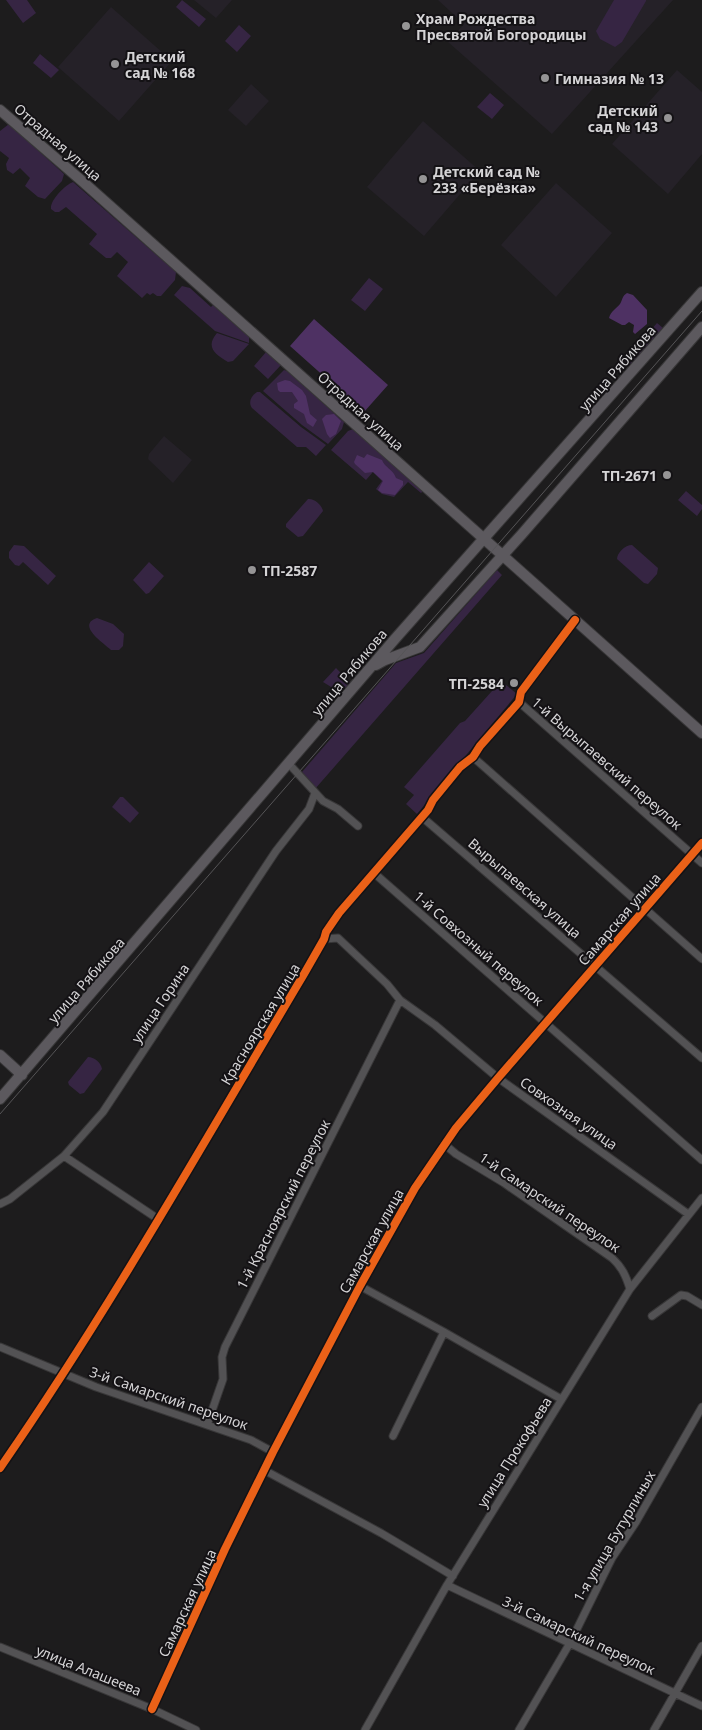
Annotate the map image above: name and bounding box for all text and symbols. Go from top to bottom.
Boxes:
place label: Храм Рождества Пресвятой Богородицы [416,9,586,44]
marker: Храм Рождества Пресвятой Богородицы [400,20,412,32]
place label: Детский сад № 168 [125,47,195,82]
marker: Детский сад № 168 [109,58,121,70]
place label: Гимназия № 13 [555,69,664,88]
marker: Гимназия № 13 [539,72,551,84]
street label: Отрадная улица [10,99,106,185]
place label: Детский сад № 143 [588,101,658,136]
marker: Детский сад № 143 [662,112,674,124]
place label: Детский сад № 233 «Берёзка» [433,162,540,197]
marker: Детский сад № 233 «Берёзка» [417,173,429,185]
street label: улица Рябикова [574,321,660,415]
street label: Отрадная улица [314,367,408,455]
place label: ТП-2671 [602,466,657,485]
marker: ТП-2671 [661,469,673,481]
place label: ТП-2587 [262,561,317,580]
marker: ТП-2587 [246,564,258,576]
street label: улица Рябикова [307,625,391,719]
place label: ТП-2584 [449,674,504,693]
marker: ТП-2584 [508,677,520,689]
street label: 1-й Вырыпаевский переулок [528,692,687,834]
street label: Вырыпаевская улица [464,834,586,942]
street label: Самарская улица [573,869,665,969]
street label: 1-й Совхозный переулок [410,886,548,1010]
street label: улица Рябикова [43,933,129,1027]
street label: улица Горина [126,960,194,1046]
street label: Красноярская улица [216,960,304,1088]
street label: Совхозная улица [517,1072,621,1154]
street label: 1-й Красноярский переулок [232,1115,334,1292]
street label: 1-й Самарский переулок [476,1148,625,1257]
street label: Самарская улица [334,1185,408,1297]
street label: 3-й Самарский переулок [87,1362,251,1434]
street label: улица Прокофьева [472,1393,556,1511]
street label: 1-я улица Бутурлиных [569,1466,660,1605]
street label: Самарская улица [154,1546,220,1660]
street label: 3-й Самарский переулок [500,1591,659,1679]
street label: улица Алашеева [34,1640,144,1700]

